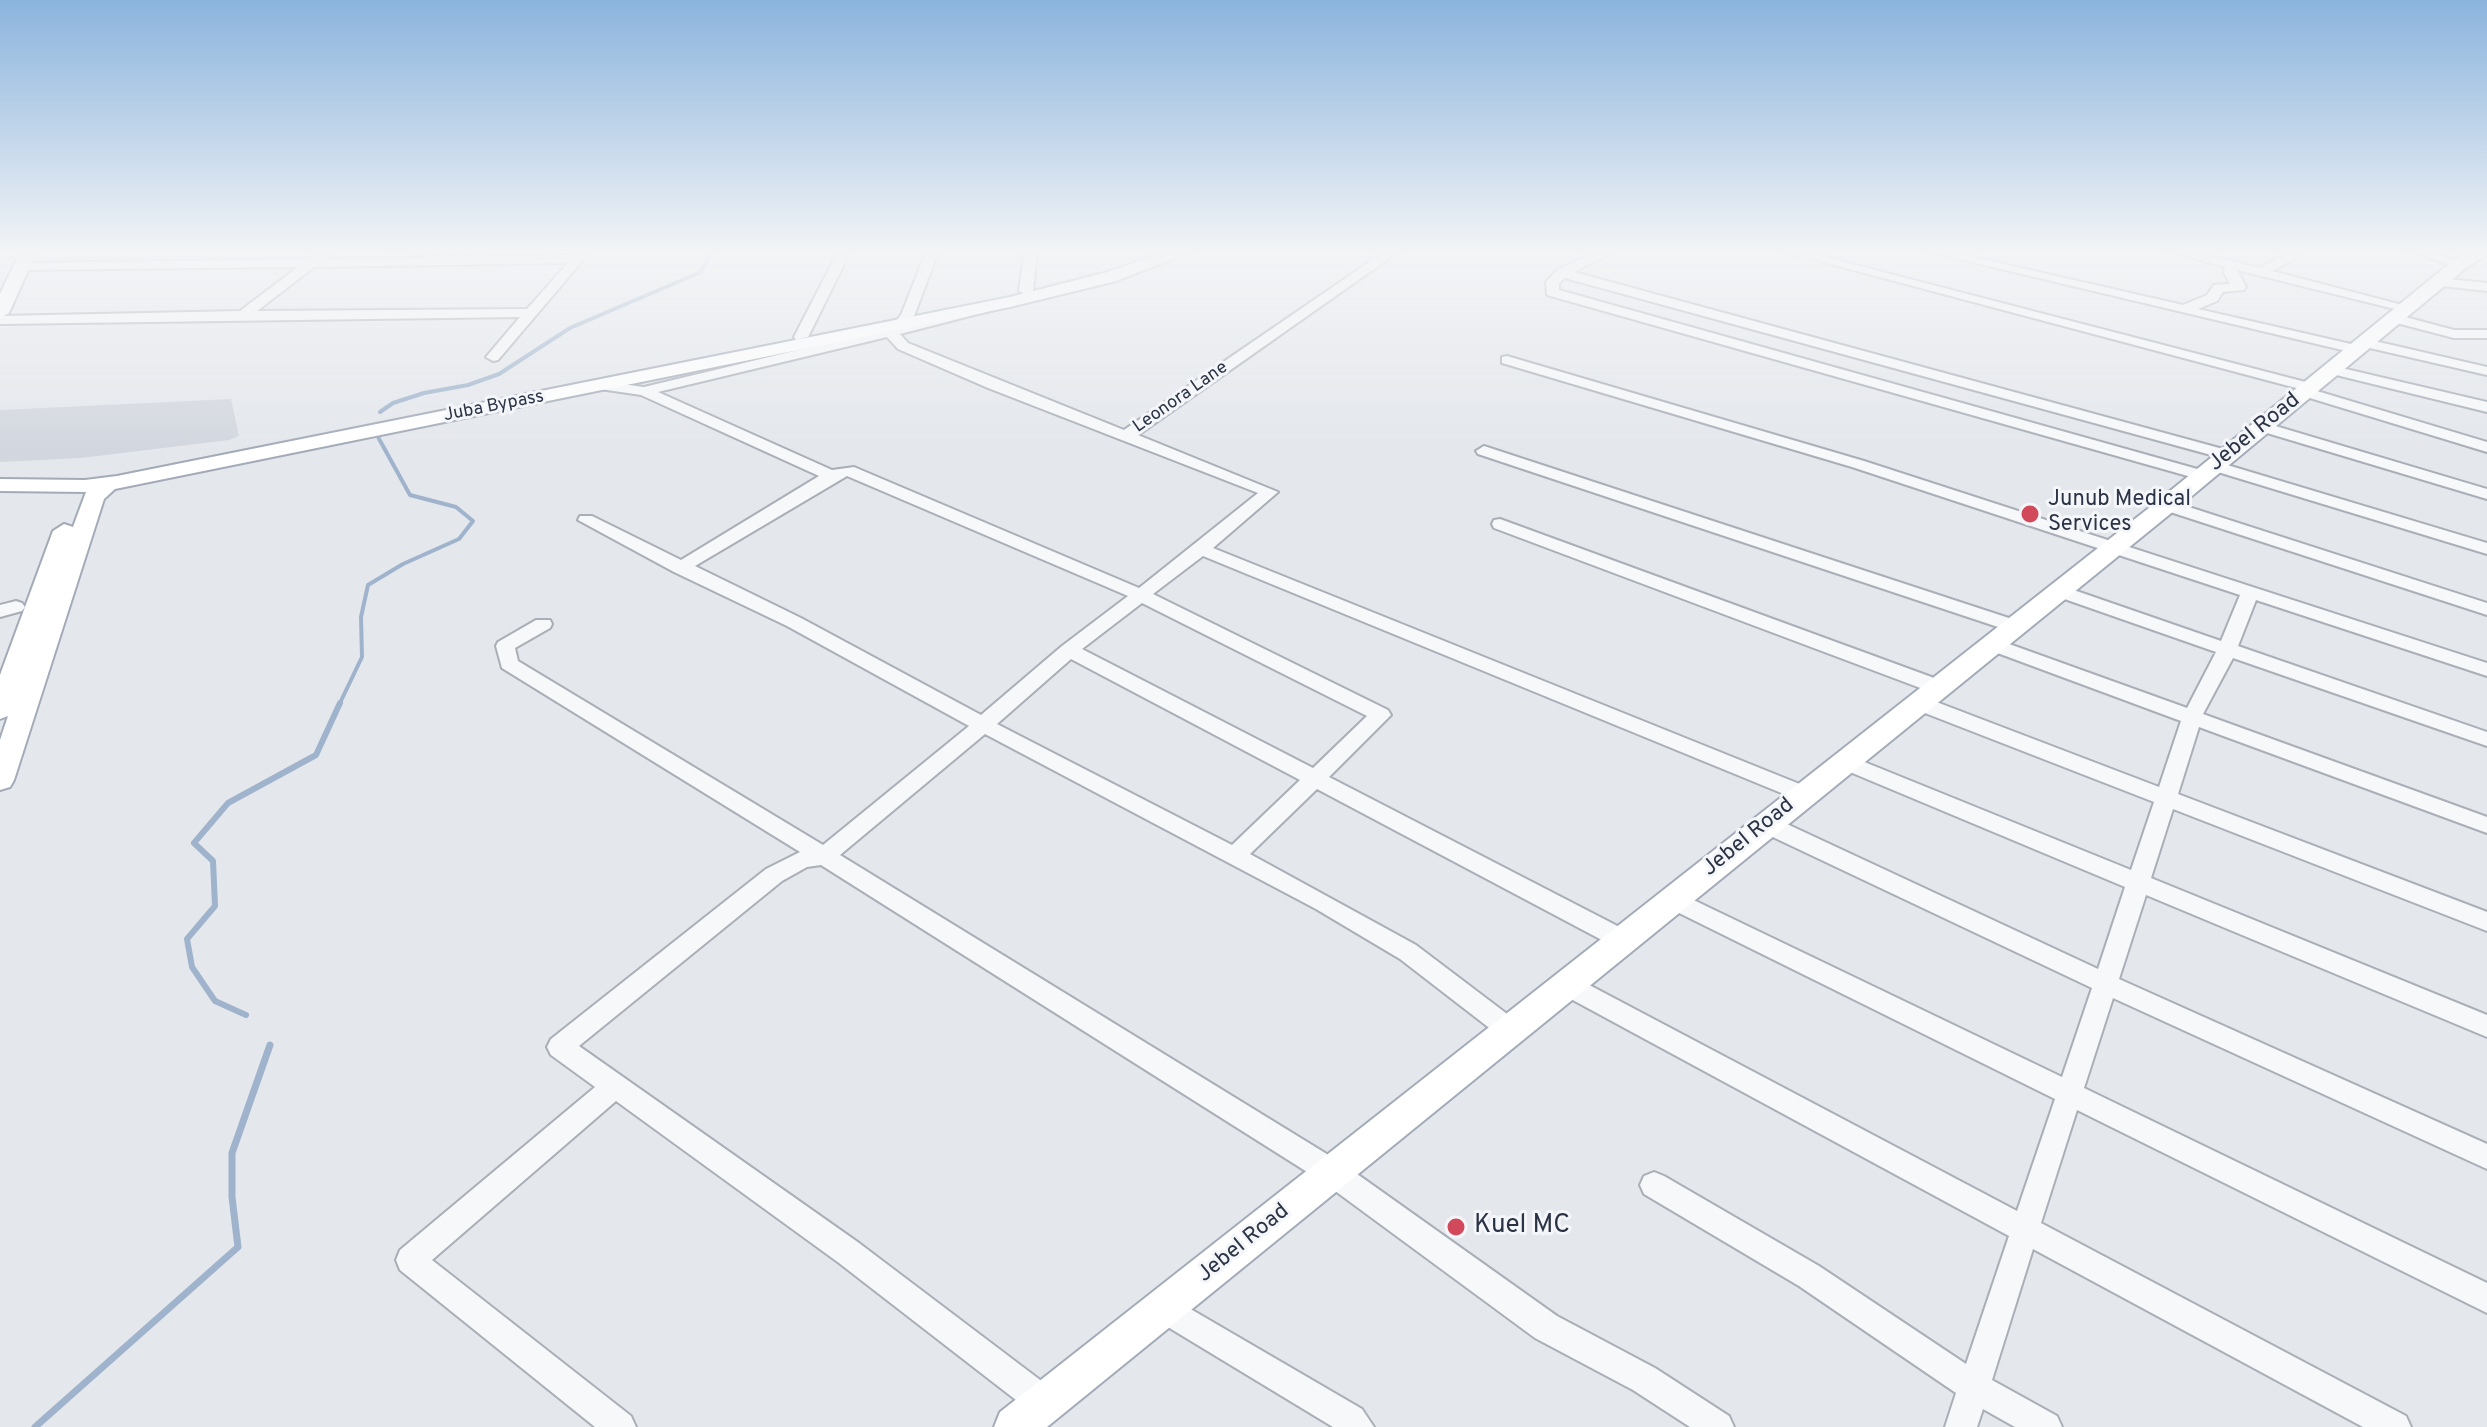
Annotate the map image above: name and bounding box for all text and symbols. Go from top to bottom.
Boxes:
street label: Leonora Lane [1130,357,1232,439]
street label: Juba Bypass [442,387,546,427]
street label: Jebel Road [2204,388,2306,478]
place label: Junub Medical Services [2048,488,2191,540]
marker: Junub Medical Services [2019,503,2041,525]
street label: Jebel Road [1698,793,1800,883]
street label: Jebel Road [1193,1199,1295,1289]
place label: Kuel MC [1474,1211,1570,1243]
marker: Kuel MC [1445,1216,1467,1238]

